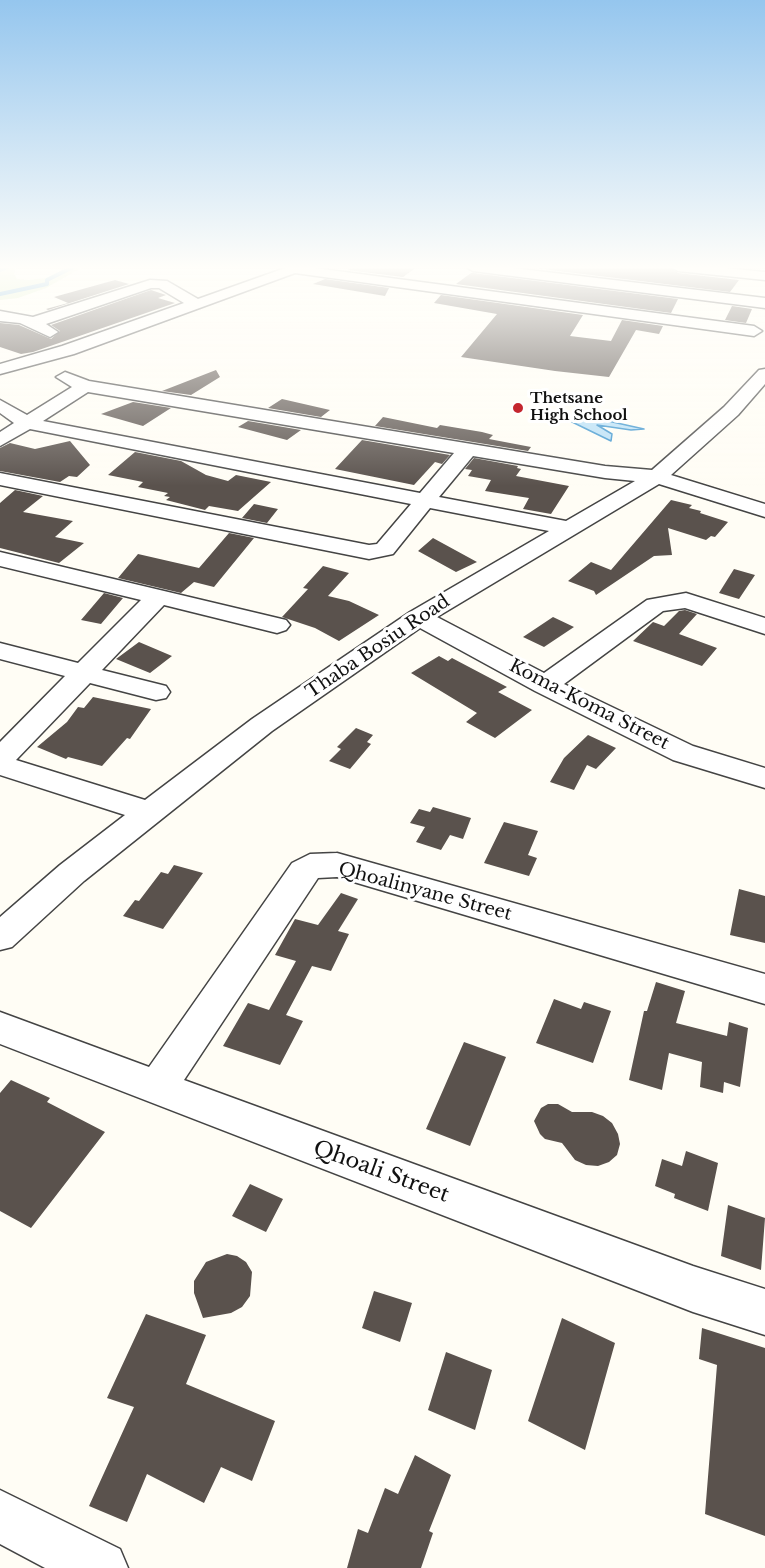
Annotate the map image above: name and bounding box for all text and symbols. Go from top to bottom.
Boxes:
place label: Thetsane High School [530,390,628,425]
marker: Thetsane High School [511,401,525,415]
street label: Thaba Bosiu Road [302,591,454,703]
street label: Koma-Koma Street [505,655,673,755]
street label: Qhoalinyane Street [336,858,514,926]
street label: Qhoali Street [310,1136,452,1208]

